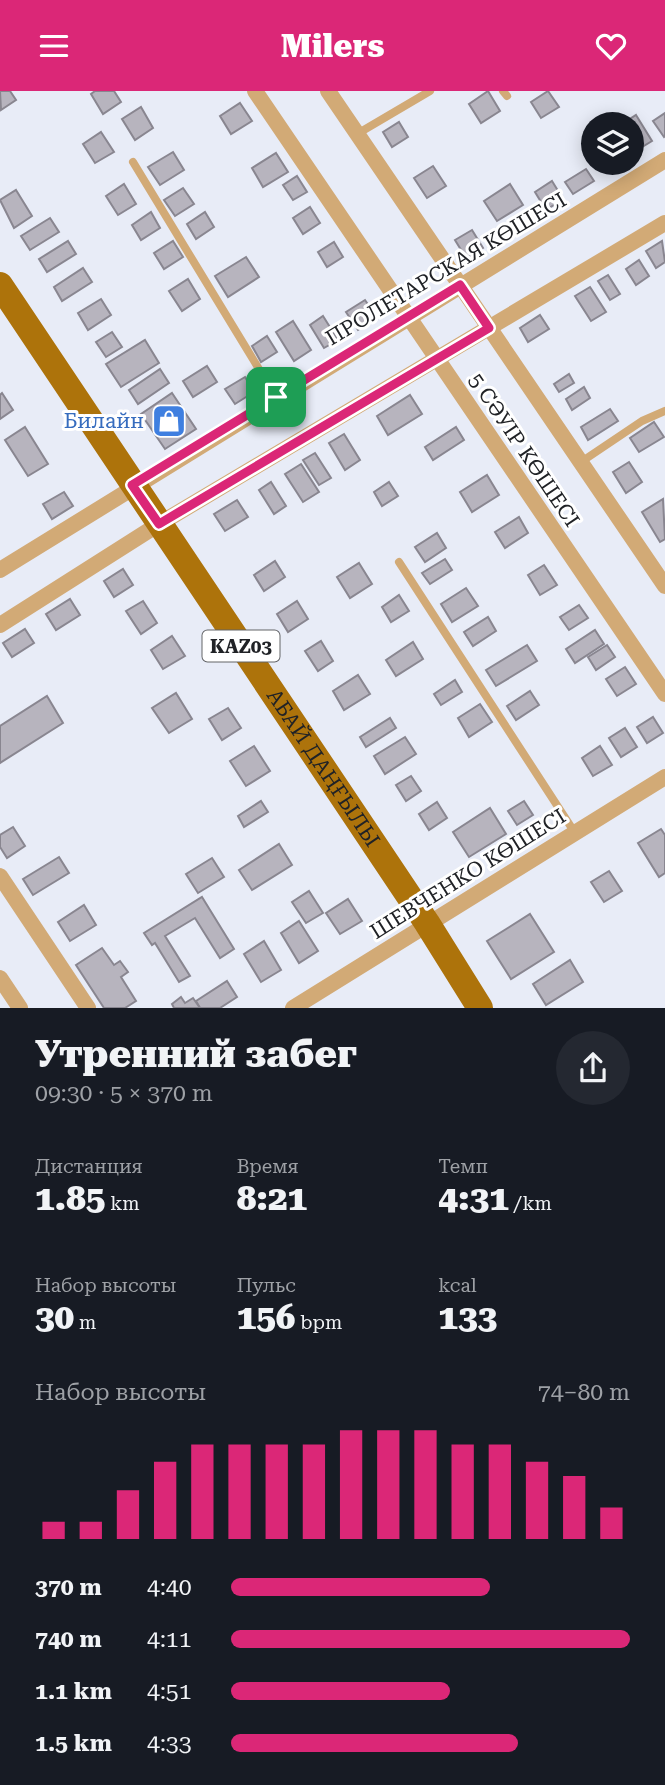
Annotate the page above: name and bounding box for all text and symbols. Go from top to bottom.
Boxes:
icon: menu [35,27,73,65]
text: Milers [281,27,384,65]
icon: heart [592,27,630,65]
map controls [581,112,644,175]
button: layers [581,112,644,175]
street label: ПРОЛЕТАРСКАЯ КӨШЕСІ [321,188,571,350]
pin [246,367,306,427]
street label: 5 СӘУІР КӨШЕСІ [464,369,584,531]
icon: arrive [257,378,295,416]
shop icon: Билайн [150,402,188,440]
place label: Билайн [64,409,144,433]
road number: KАZ03 [202,631,280,661]
street label: АБАЙ ДАҢҒЫЛЫ [262,684,385,851]
street label: ШЕВЧЕНКО КӨШЕСІ [366,804,570,944]
button: share [556,1031,630,1105]
text: Утренний забег [35,1032,357,1076]
text: 09:30 · 5 × 370 m [35,1080,213,1107]
text: Дистанция [35,1155,142,1178]
text: Время [237,1155,299,1178]
text: Темп [438,1155,488,1178]
text: 1.85 [35,1178,105,1219]
text: 8:21 [237,1178,307,1219]
text: 4:31 [438,1178,509,1219]
text: km [105,1192,140,1215]
text: /km [509,1192,552,1215]
text: Набор высоты [35,1274,176,1297]
text: Пульс [237,1274,296,1297]
text: kcal [438,1274,477,1297]
text: 30 [35,1297,74,1338]
text: 156 [237,1297,295,1338]
text: 133 [438,1297,497,1338]
text: m [74,1311,96,1334]
text: bpm [295,1311,342,1334]
text: Набор высоты [35,1379,206,1406]
text: 74–80 m [538,1379,630,1406]
text: 370 m [35,1574,102,1601]
text: 4:40 [147,1574,192,1601]
text: 740 m [35,1626,102,1653]
text: 4:11 [147,1626,192,1653]
text: 1.1 km [35,1678,112,1705]
text: 4:51 [147,1678,192,1705]
text: 1.5 km [35,1730,112,1757]
text: 4:33 [147,1730,192,1757]

